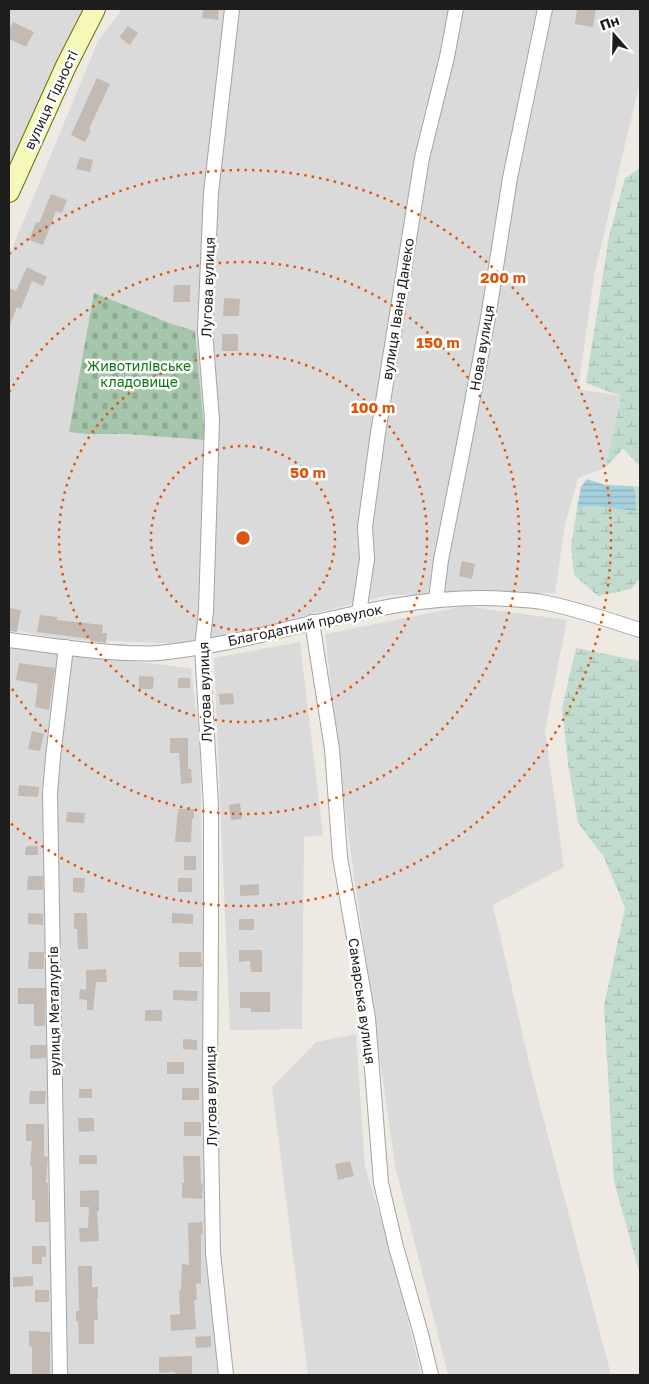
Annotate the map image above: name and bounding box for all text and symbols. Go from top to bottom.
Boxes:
north arrow [589,10,639,60]
text: Пн [598,11,621,34]
street label: вулиця Гідності [20,47,81,152]
street label: Лугова вулиця [197,236,218,338]
street label: вулиця Івана Данеко [378,237,417,381]
text: 200 m [480,268,526,286]
street label: Нова вулиця [466,304,497,392]
text: 150 m [416,333,460,351]
park label: Животилівське кладовище [87,357,191,390]
text: 100 m [351,398,395,416]
text: 50 m [290,463,326,481]
centre of rings [234,529,252,547]
street label: Благодатний провулок [226,600,384,649]
street label: Лугова вулиця [194,641,215,743]
street label: Самарська вулиця [345,937,380,1065]
street label: вулиця Металургів [44,946,63,1076]
street label: Лугова вулиця [201,1046,220,1146]

